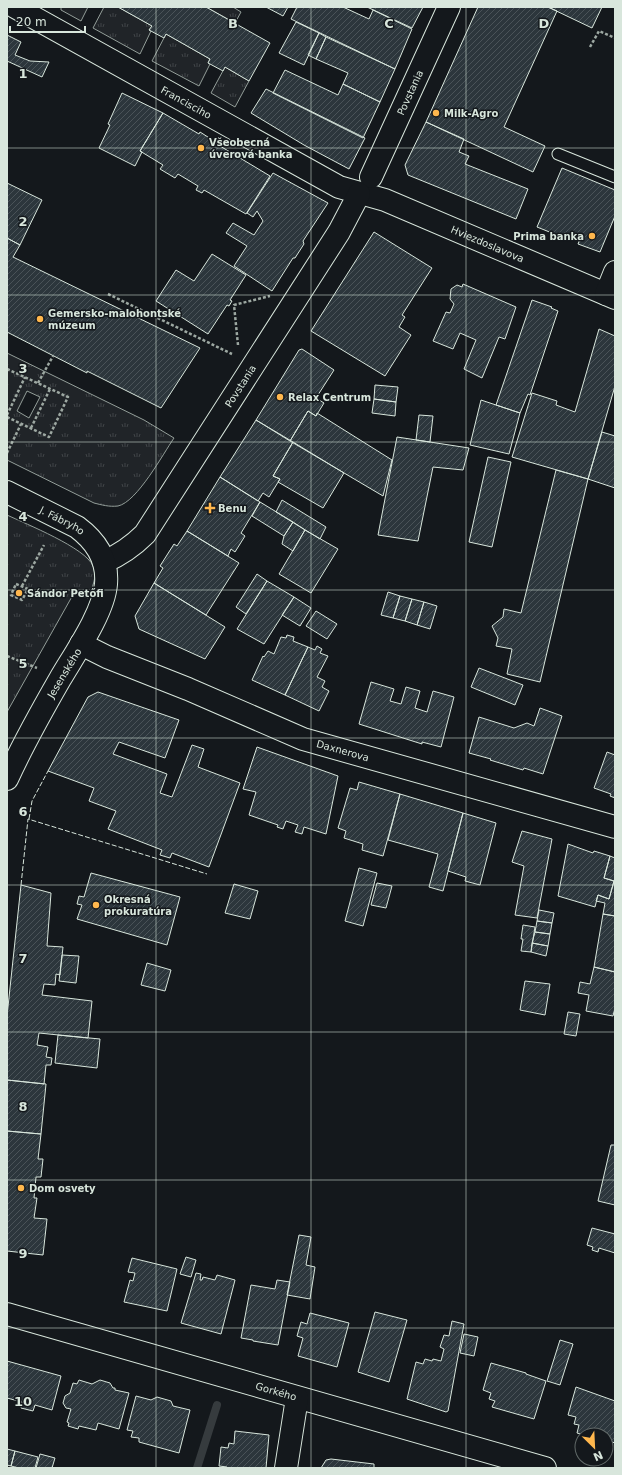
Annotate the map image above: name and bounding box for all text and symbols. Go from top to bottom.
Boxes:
scale bar [10,8,85,34]
text: 20 m [16,15,47,29]
text: B [228,16,238,31]
text: C [384,16,394,31]
text: D [539,16,550,31]
text: 1 [18,66,28,81]
street label: Povstania [395,68,425,117]
street label: Francisciho [159,84,213,121]
marker: Milk-Agro [431,108,441,118]
place label: Milk-Agro [444,108,498,119]
place label: Všeobecná úverová banka [209,137,292,160]
marker: Všeobecná úverová banka [196,143,206,153]
text: 2 [18,214,28,229]
street label: Hviezdoslavova [449,224,526,265]
place label: Prima banka [513,231,584,242]
marker: Prima banka [587,231,597,241]
place label: Gemersko-malohontské múzeum [48,308,181,331]
marker: Gemersko-malohontské múzeum [35,314,45,324]
text: 3 [18,361,28,376]
street label: Povstania [223,363,258,409]
marker: Relax Centrum [275,392,285,402]
place label: Relax Centrum [288,392,371,403]
marker: Benu [205,503,215,513]
place label: Benu [218,503,247,514]
street label: J. Fábryho [37,504,87,537]
text: 4 [18,509,28,524]
marker: Sándor Petőfi [14,588,24,598]
place label: Sándor Petőfi [27,588,104,599]
street label: Jesenského [45,646,84,701]
text: 5 [18,656,28,671]
street label: Daxnerova [315,738,370,763]
text: 6 [18,804,28,819]
place label: Okresná prokuratúra [104,894,172,917]
marker: Okresná prokuratúra [91,900,101,910]
text: 7 [18,951,28,966]
text: 8 [18,1099,28,1114]
marker: Dom osvety [16,1183,26,1193]
place label: Dom osvety [29,1183,96,1194]
text: 9 [18,1246,28,1261]
street label: Gorkého [254,1380,298,1403]
text: 10 [14,1394,32,1409]
north arrow [574,1427,614,1467]
text: N [591,1448,605,1463]

